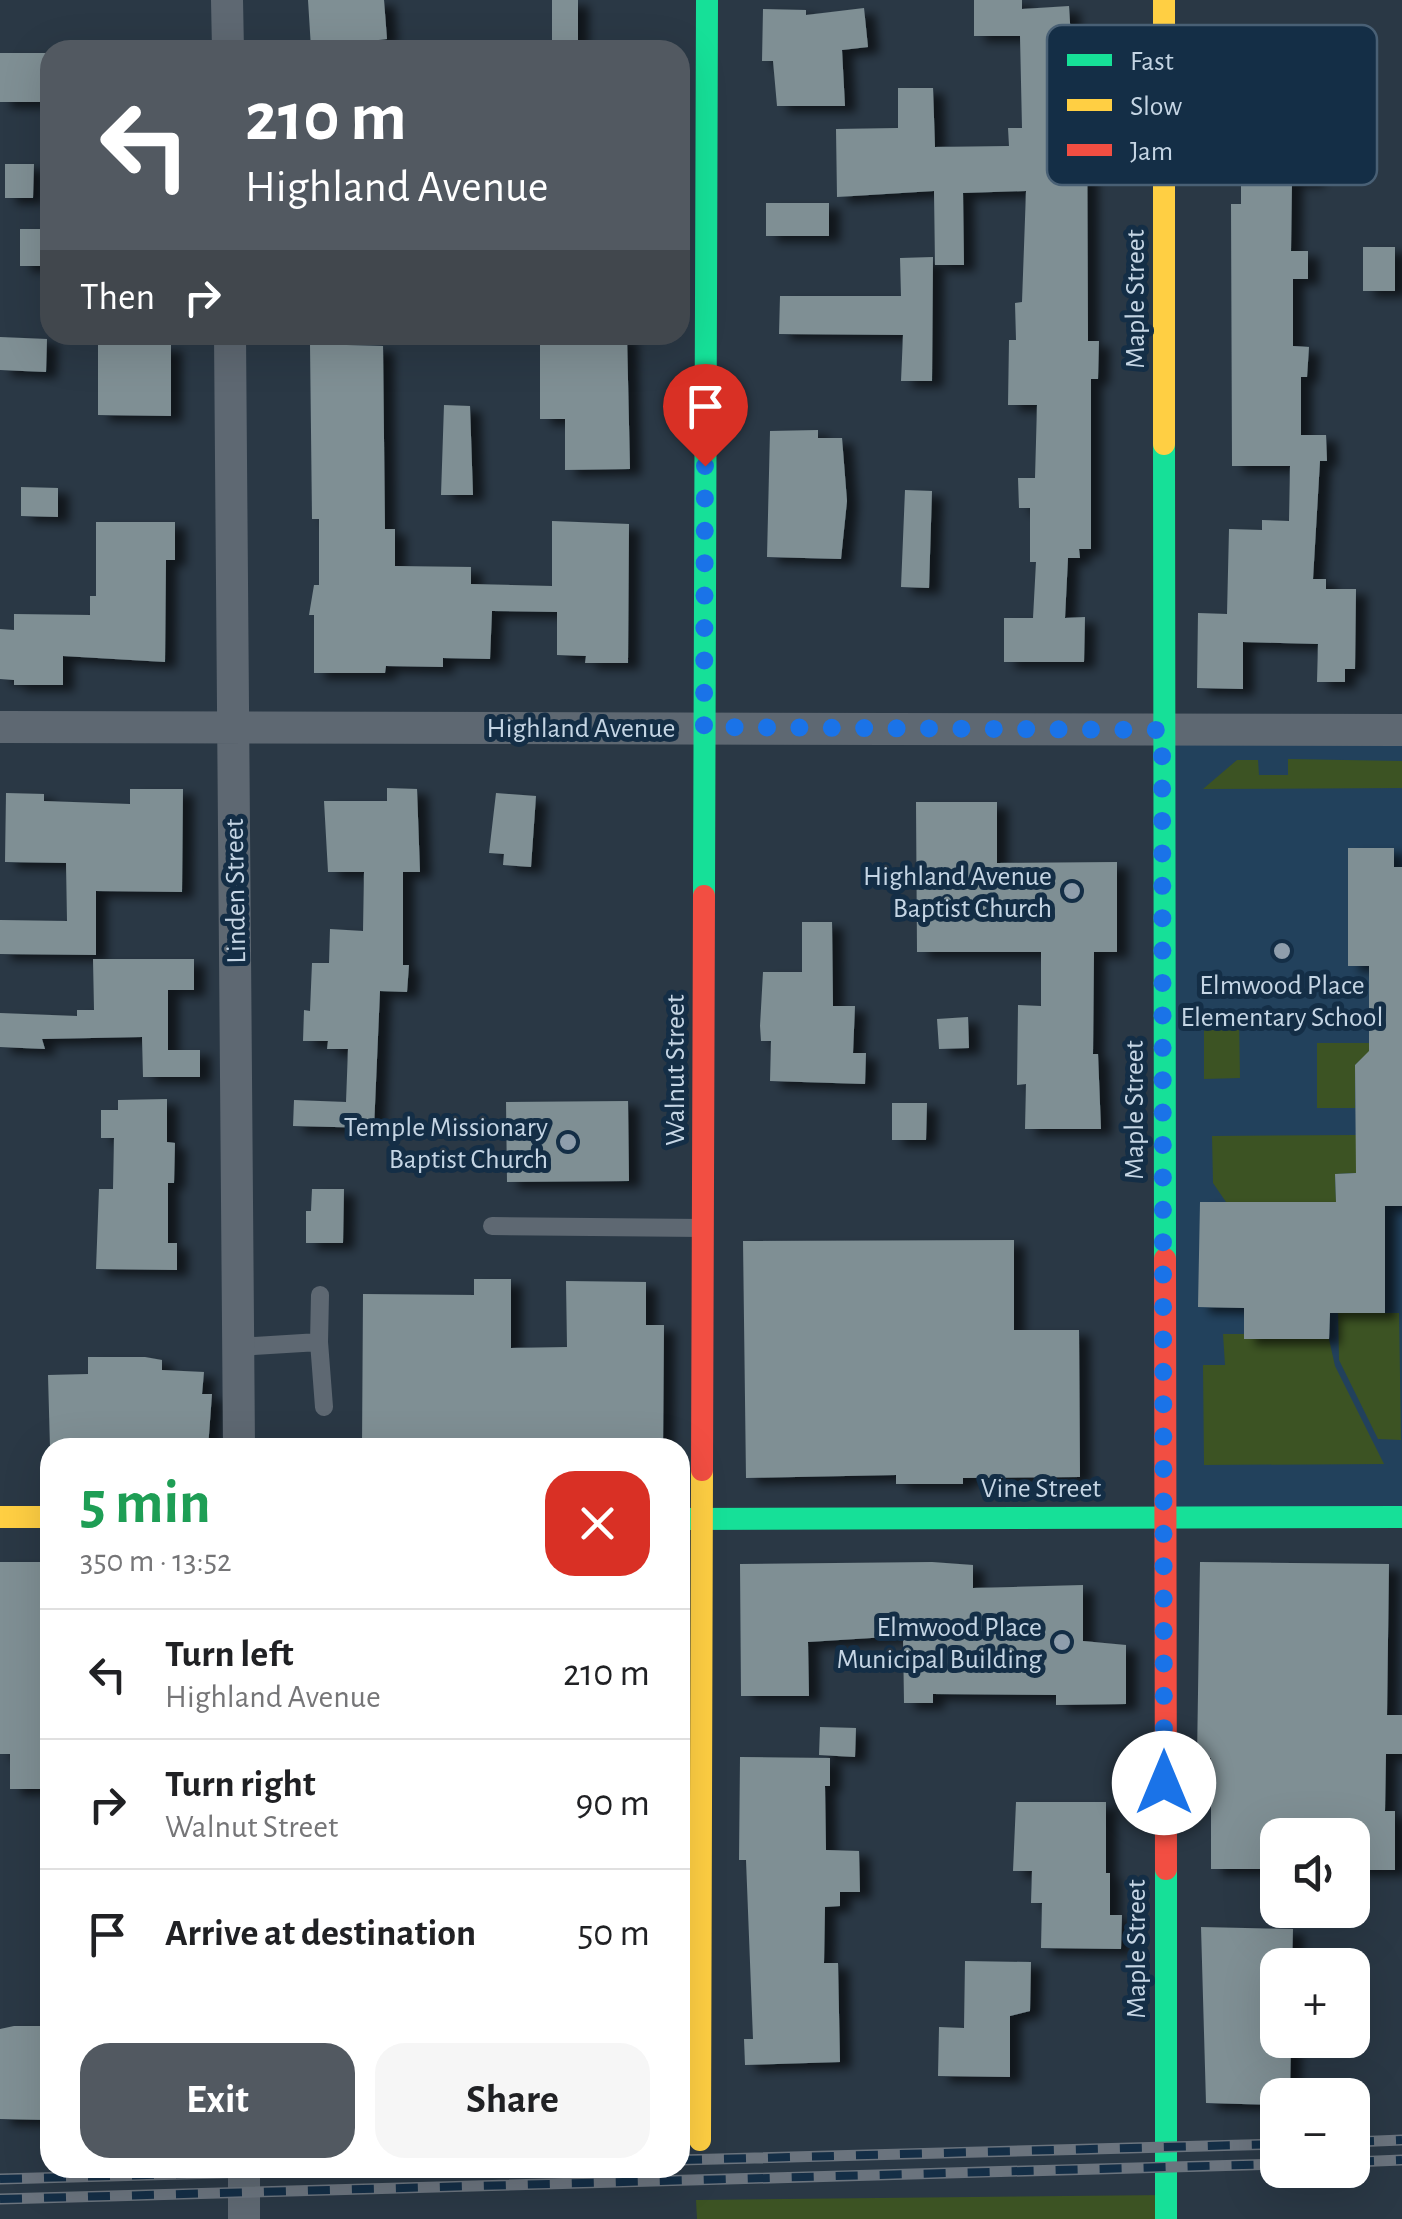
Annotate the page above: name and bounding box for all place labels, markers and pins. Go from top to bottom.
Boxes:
pin [663,364,748,467]
place label: Highland Avenue Baptist Church [863,863,1052,923]
marker: Highland Avenue Baptist Church [1061,880,1083,902]
marker: Elmwood Place Elementary School [1271,940,1293,962]
place label: Elmwood Place Elementary School [1180,972,1384,1032]
place label: Temple Missionary Baptist Church [344,1114,548,1174]
marker: Temple Missionary Baptist Church [557,1131,579,1153]
place label: Elmwood Place Municipal Building [837,1614,1042,1674]
marker: Elmwood Place Municipal Building [1051,1631,1073,1653]

